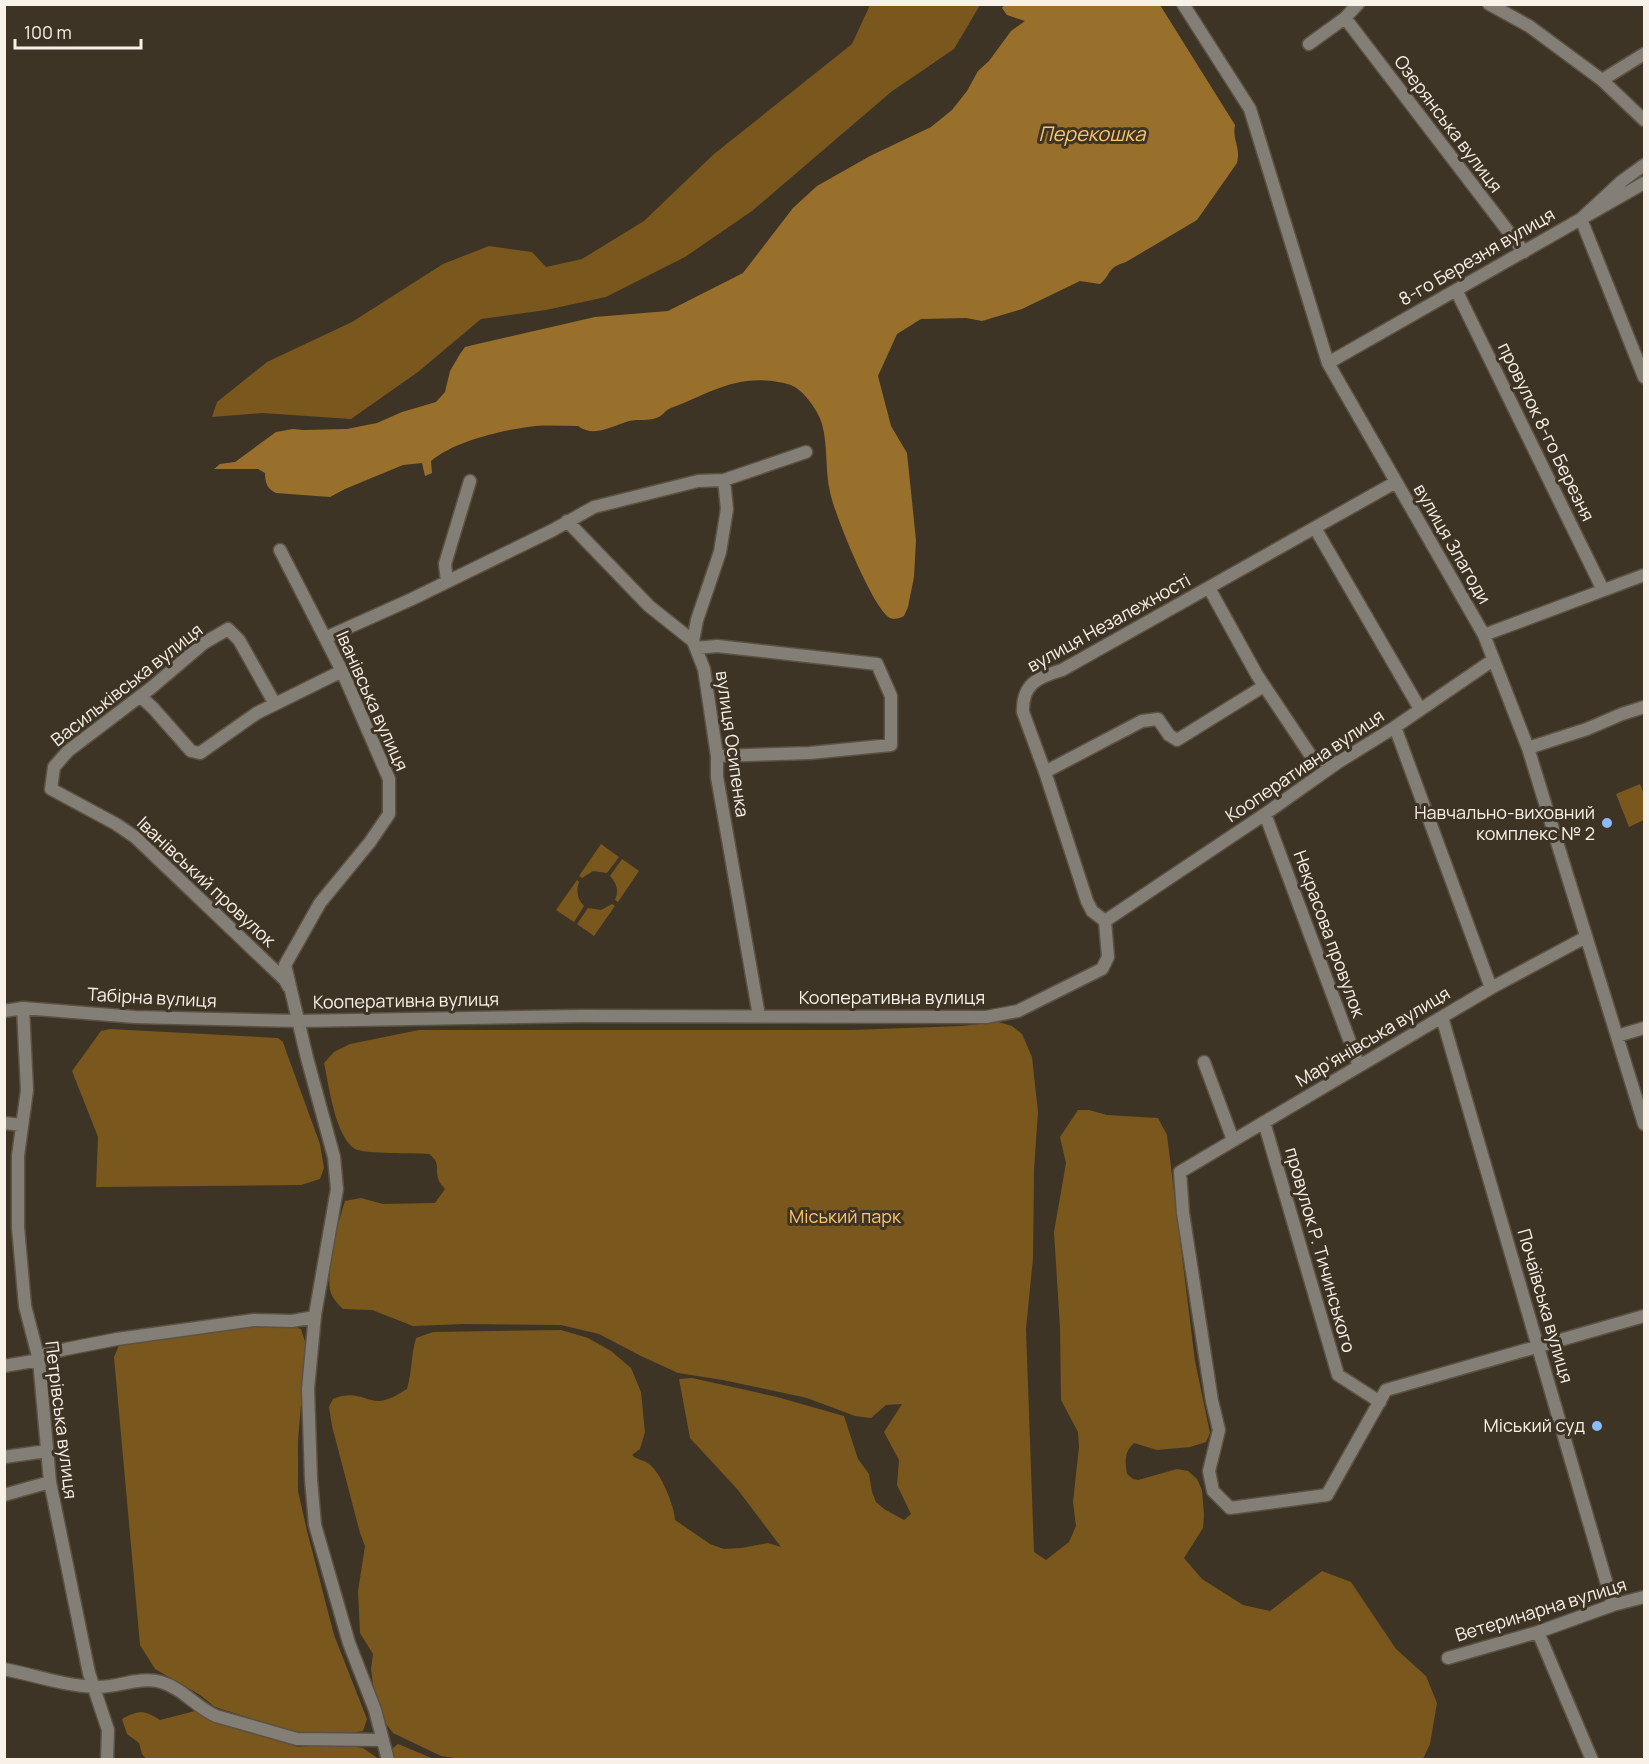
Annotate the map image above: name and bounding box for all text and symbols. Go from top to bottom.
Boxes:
scale bar [15,12,141,50]
text: 100 m [24,20,72,44]
street label: Озерянська вулиця [1389,50,1508,197]
water label: Перекошка [1039,120,1146,147]
street label: 8-го Березня вулиця [1394,202,1559,311]
street label: провулок 8-го Березня [1493,338,1601,525]
street label: вулиця Злагоди [1409,479,1497,608]
street label: вулиця Незалежності [1023,567,1194,677]
street label: Васильківська вулиця [45,617,207,751]
street label: Іванівська вулиця [331,627,415,774]
street label: вулиця Осипенка [711,669,755,819]
street label: Кооперативна вулиця [1220,703,1388,827]
place label: Навчально-виховний комплекс № 2 [1414,800,1595,845]
street label: Іванівський провулок [132,811,282,953]
marker: Навчально-виховний комплекс № 2 [1600,816,1614,830]
street label: Некрасова провулок [1289,847,1372,1022]
street label: Мар’янівська вулиця [1291,980,1454,1092]
street label: Табірна вулиця [87,982,217,1012]
street label: Кооперативна вулиця [799,985,985,1009]
street label: Кооперативна вулиця [313,986,499,1014]
street label: провулок Р. Тичинського [1280,1144,1362,1355]
park label: Міський парк [789,1204,902,1228]
street label: Почаївська вулиця [1512,1226,1579,1386]
street label: Петрівська вулиця [40,1340,84,1500]
place label: Міський суд [1484,1413,1585,1437]
marker: Міський суд [1590,1419,1604,1433]
street label: Ветеринарна вулиця [1452,1572,1629,1647]

